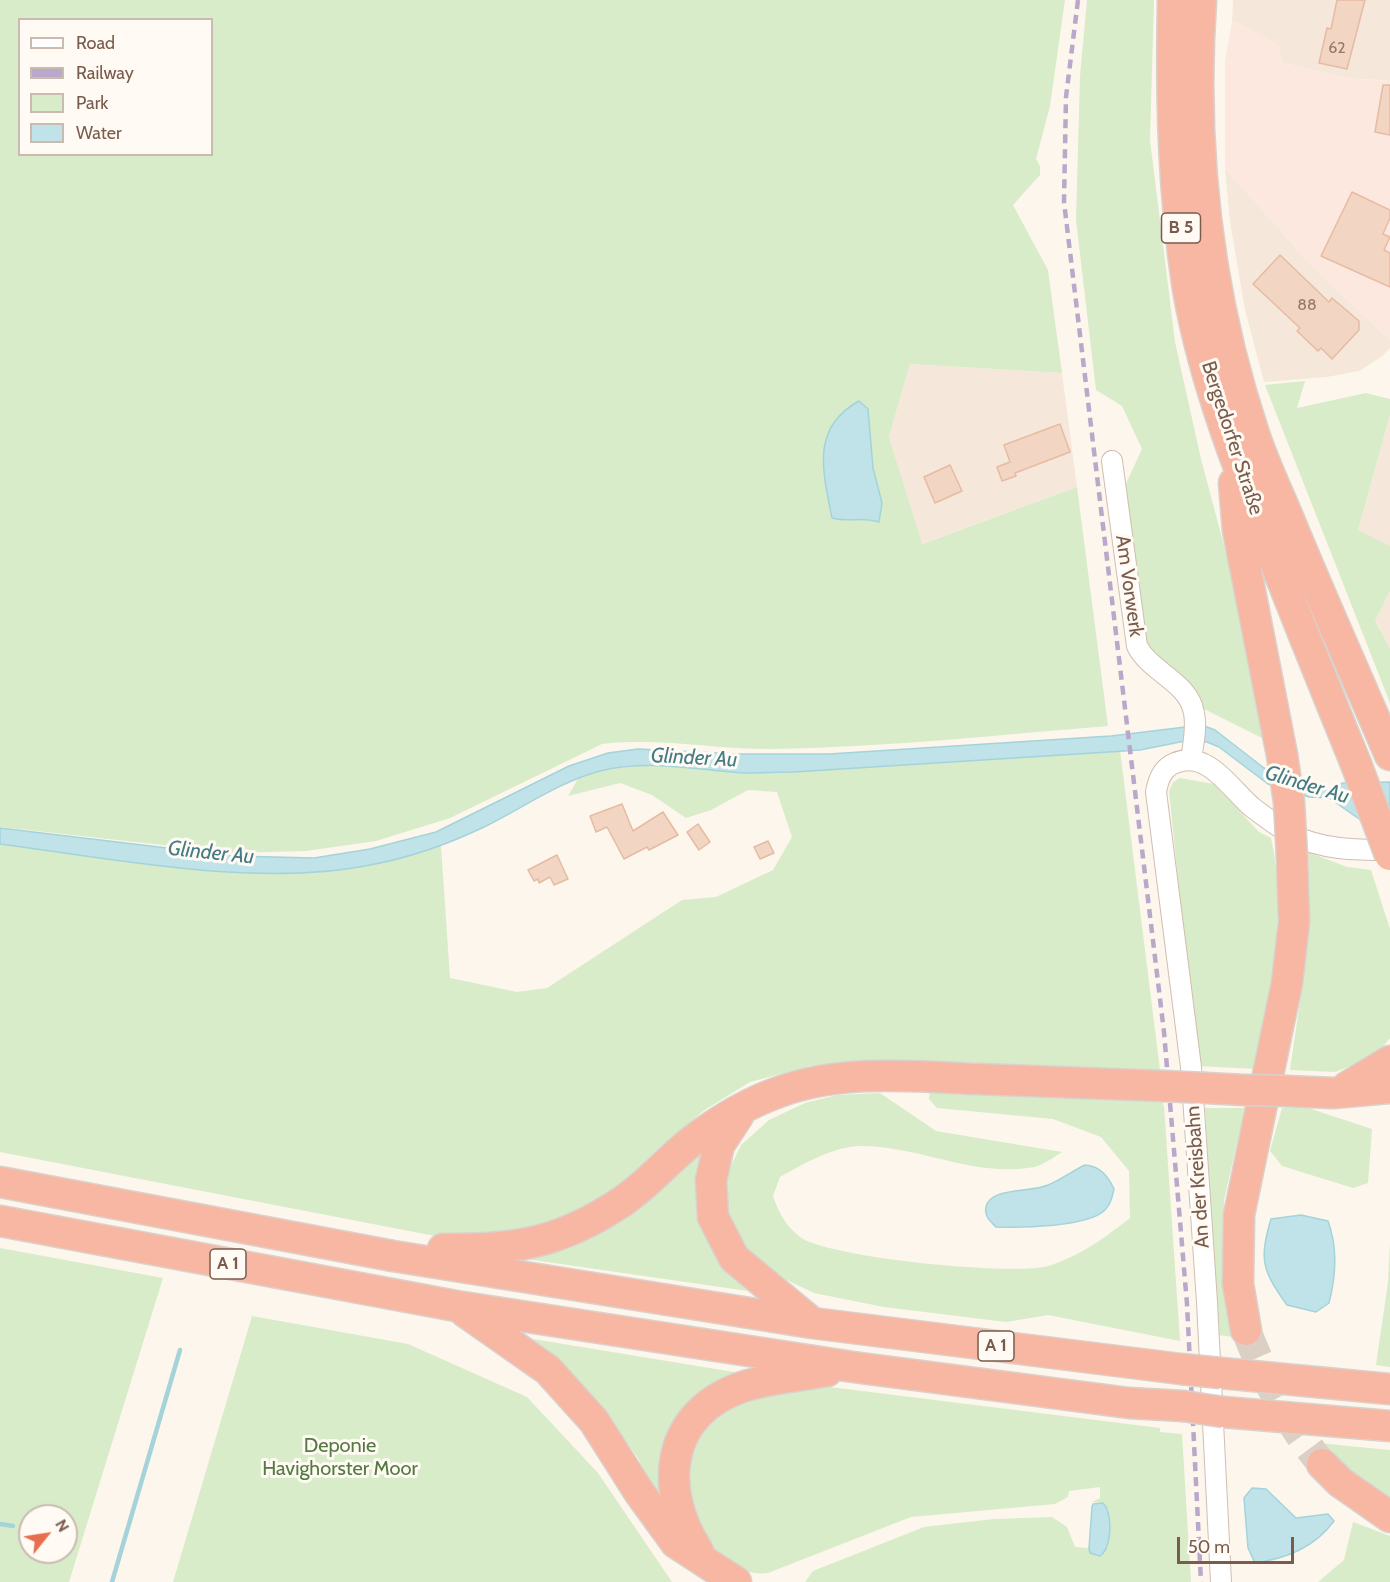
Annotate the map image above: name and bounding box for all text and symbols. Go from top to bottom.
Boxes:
legend [18,18,213,156]
text: Road [76,32,115,54]
house number: 62 [1328,38,1346,58]
text: Railway [76,62,134,84]
text: Park [76,92,108,114]
text: Water [76,122,122,144]
road number: B 5 [1162,213,1200,243]
house number: 88 [1297,295,1317,315]
street label: Bergedorfer Straße [1196,358,1268,518]
street label: Am Vorwerk [1110,534,1148,638]
water label: Glinder Au [650,743,738,773]
water label: Glinder Au [1262,760,1352,810]
water label: Glinder Au [167,836,255,870]
street label: An der Kreisbahn [1181,1105,1215,1249]
road number: A 1 [210,1249,246,1279]
road number: A 1 [978,1331,1014,1361]
park label: Deponie Havighorster Moor [262,1434,418,1481]
north arrow [18,1504,78,1564]
text: N [51,1516,73,1535]
scale bar [1180,1525,1297,1563]
text: 50 m [1188,1536,1230,1558]

